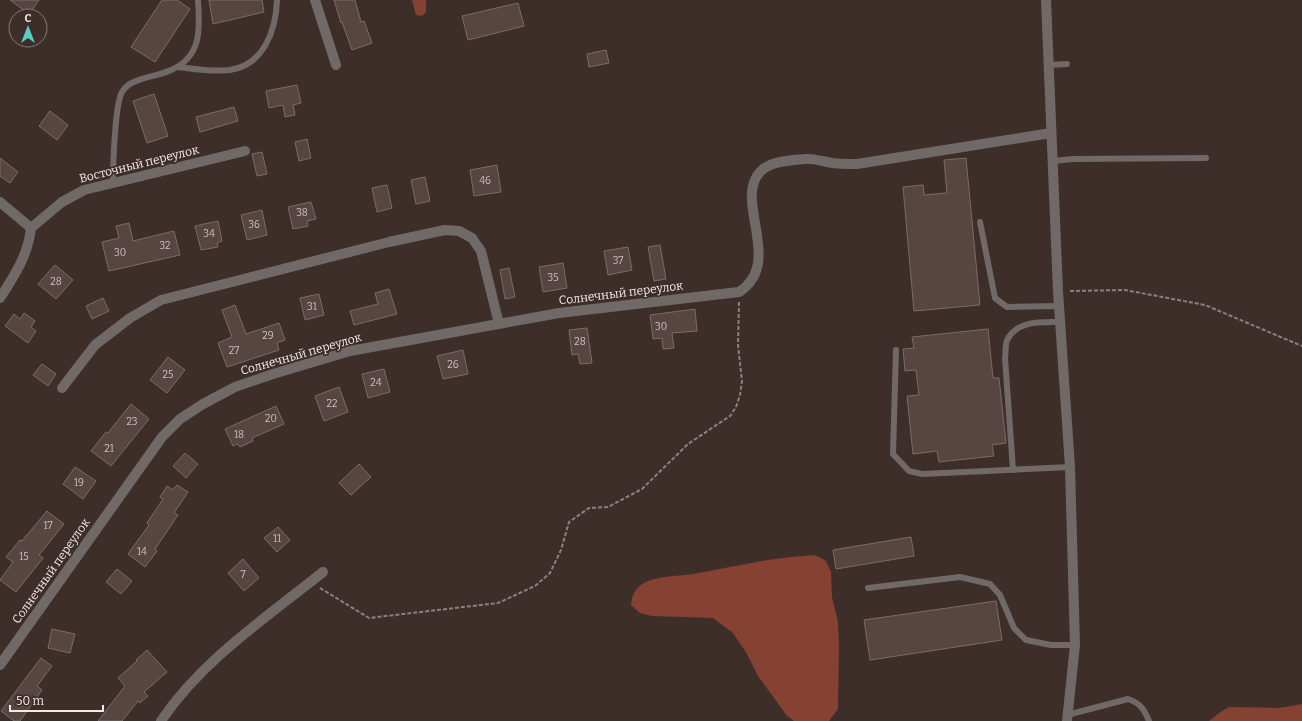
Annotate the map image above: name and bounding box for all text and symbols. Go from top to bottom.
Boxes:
north arrow [8,8,48,48]
text: С [25,12,32,25]
street label: Восточный переулок [78,142,200,186]
house number: 46 [479,175,491,187]
house number: 38 [296,207,308,219]
house number: 36 [248,219,260,231]
house number: 34 [203,228,215,240]
house number: 32 [159,240,171,252]
house number: 30 [114,247,126,259]
house number: 37 [613,255,623,267]
house number: 35 [547,272,559,284]
house number: 28 [50,276,62,288]
street label: Солнечный переулок [558,278,684,308]
house number: 31 [307,301,317,313]
house number: 30 [655,321,667,333]
street label: Солнечный переулок [239,330,363,378]
house number: 29 [262,330,274,342]
house number: 28 [574,336,586,348]
house number: 27 [229,345,239,357]
house number: 26 [447,359,459,371]
house number: 25 [163,369,173,381]
house number: 24 [370,377,382,389]
house number: 22 [327,398,337,410]
house number: 20 [265,413,277,425]
house number: 23 [126,416,138,428]
house number: 18 [234,429,244,441]
house number: 21 [104,443,114,455]
house number: 19 [74,477,84,489]
street label: Солнечный переулок [9,516,93,626]
house number: 17 [44,520,52,532]
house number: 11 [273,533,281,545]
house number: 14 [137,546,147,558]
house number: 15 [19,551,29,563]
house number: 7 [240,569,246,581]
scale bar [10,687,103,713]
text: 50 m [16,694,45,708]

